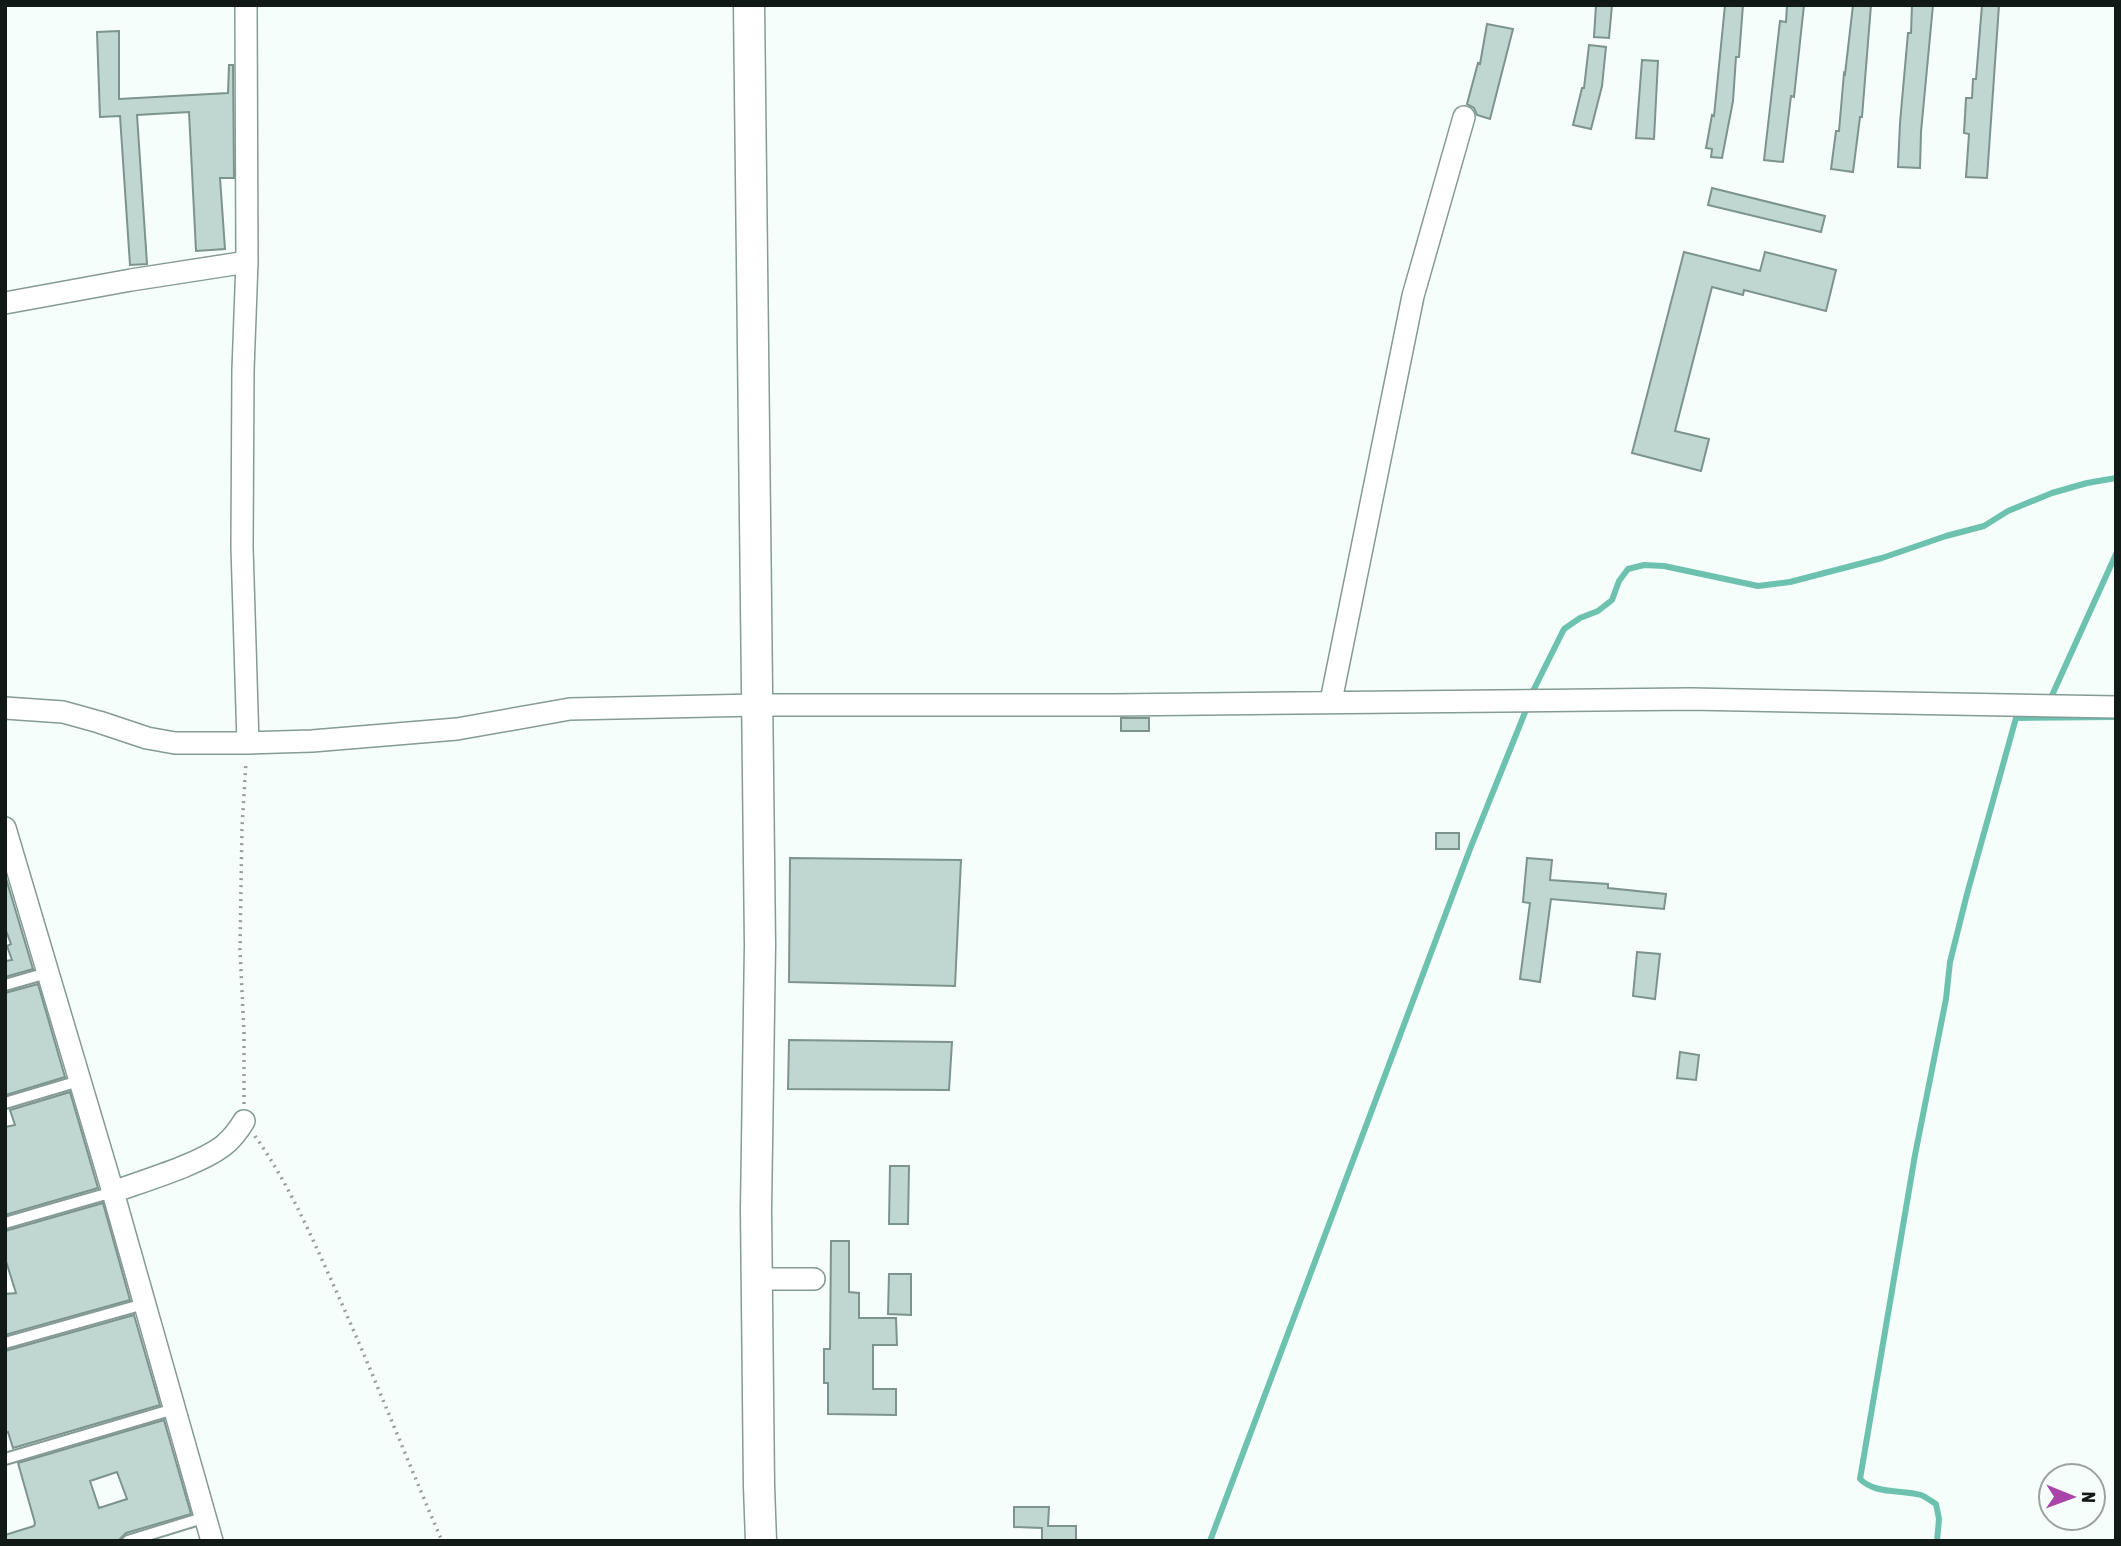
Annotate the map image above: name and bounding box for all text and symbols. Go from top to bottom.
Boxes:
north arrow [2037,1462,2107,1532]
text: N [2078,1491,2100,1503]

